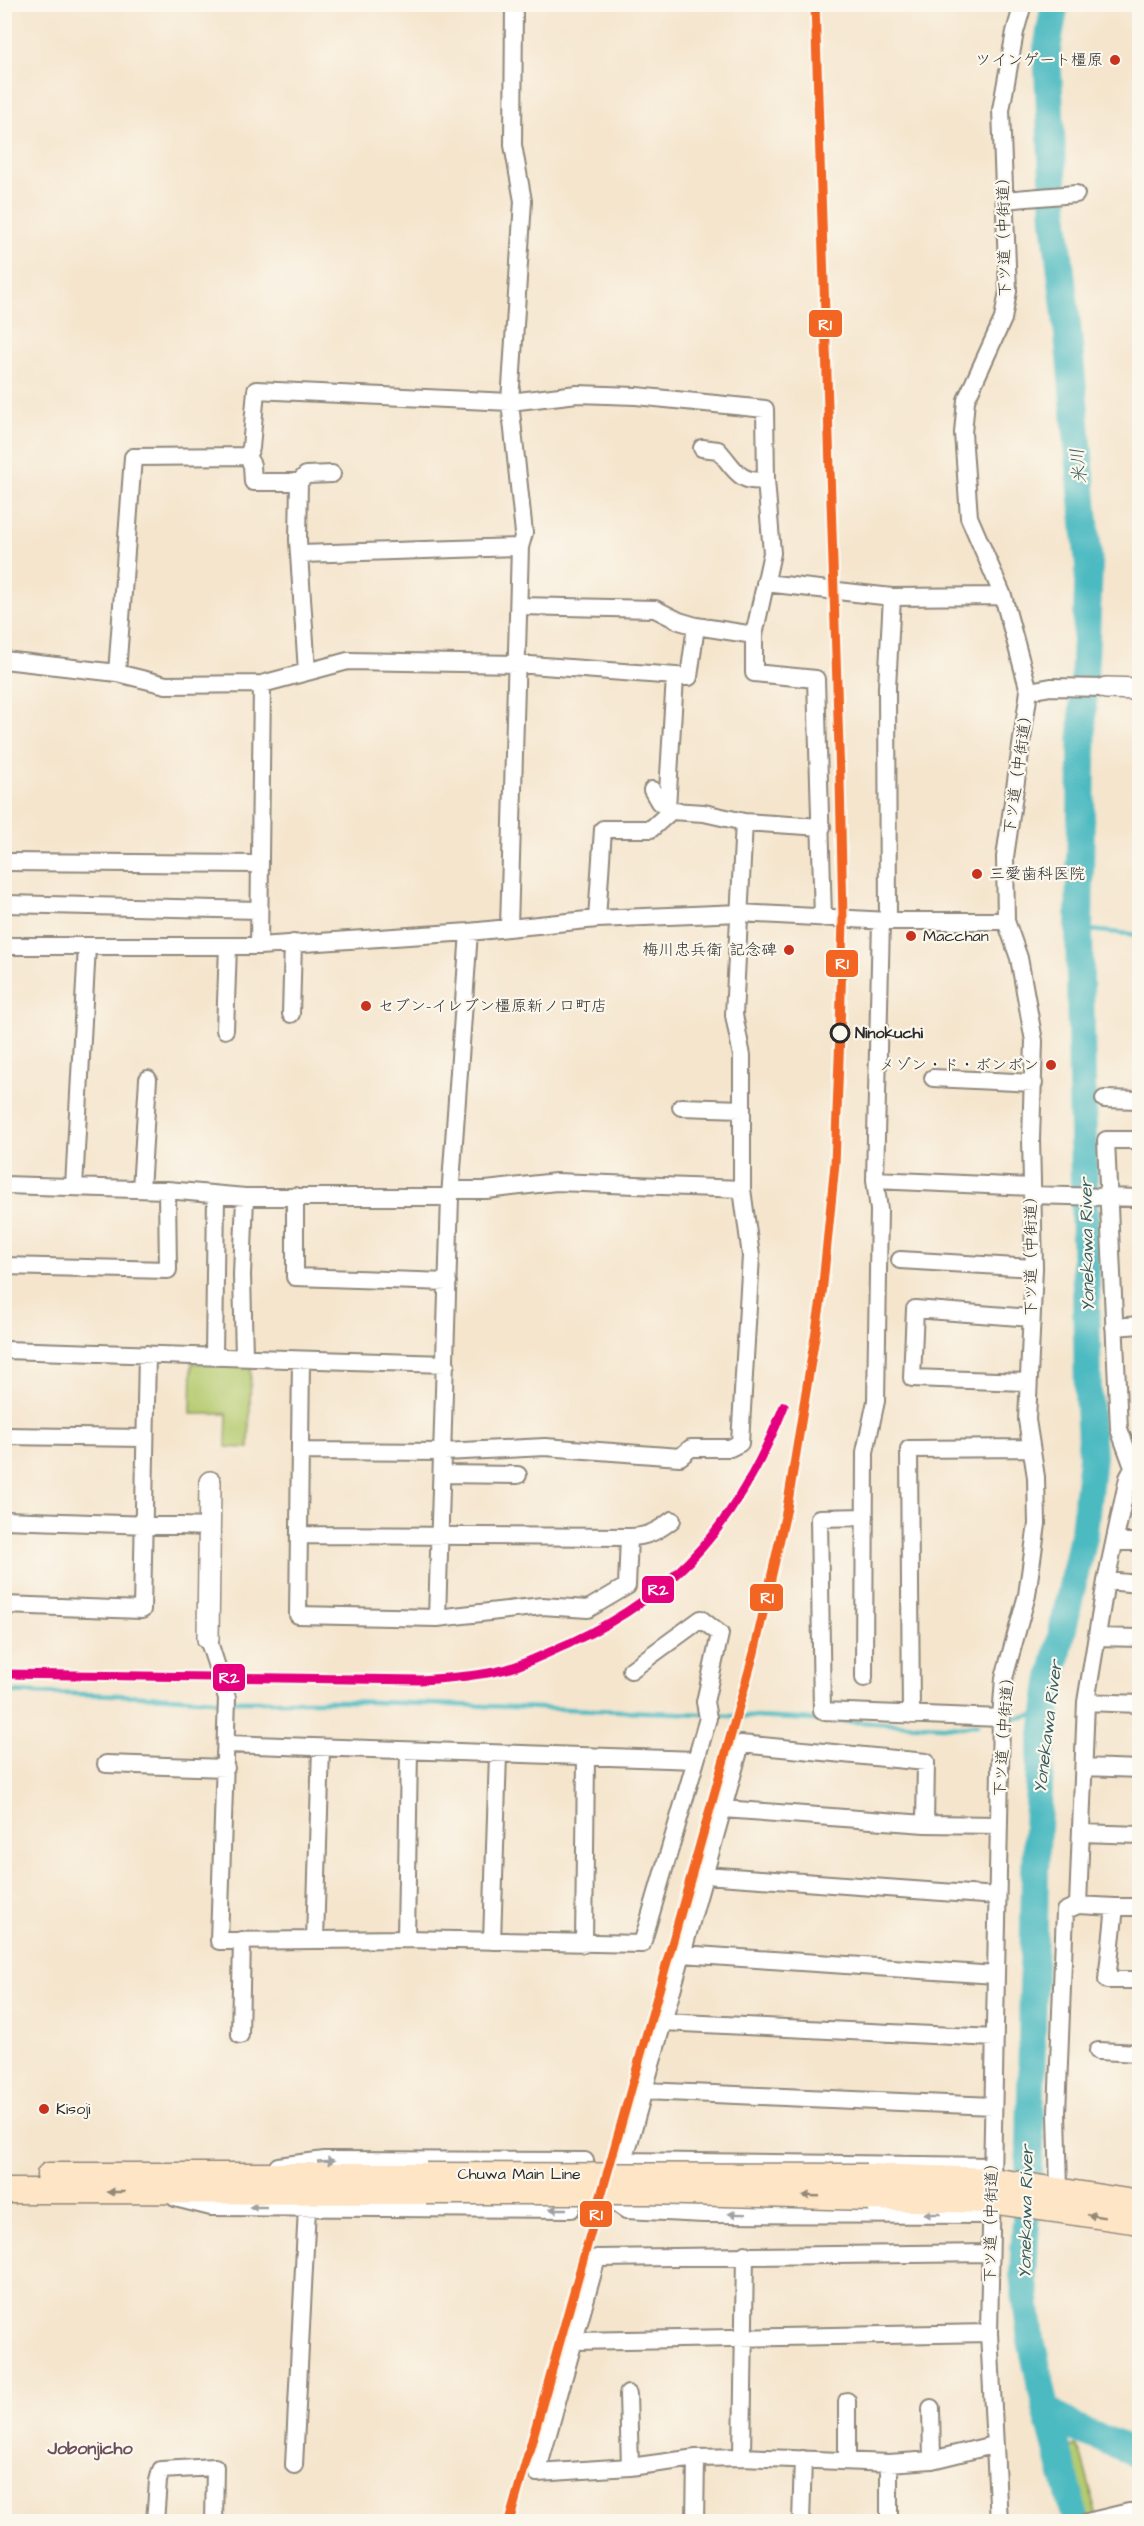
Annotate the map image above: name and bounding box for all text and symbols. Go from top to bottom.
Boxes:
place label: ツインゲート橿原 [975,49,1103,71]
marker: ツインゲート橿原 [1108,53,1122,67]
street label: 下ツ道（中街道） [992,169,1016,297]
line badge: R1 [808,309,843,338]
text: R1 [818,314,833,336]
water label: 米川 [1065,447,1093,485]
street label: 下ツ道（中街道） [998,706,1038,836]
place label: 三愛歯科医院 [989,863,1085,885]
marker: 三愛歯科医院 [970,867,984,881]
place label: Macchan [923,925,989,947]
marker: Macchan [904,929,918,943]
place label: 梅川忠兵衛 記念碑 [643,939,777,961]
marker: 梅川忠兵衛 記念碑 [782,943,796,957]
line badge: R1 [825,949,859,978]
text: R1 [835,953,850,975]
place label: セブン-イレブン橿原新ノ口町店 [378,995,607,1017]
marker: セブン-イレブン橿原新ノ口町店 [359,999,373,1013]
place label: Ninokuchi [855,1022,923,1044]
marker: Ninokuchi [830,1023,850,1043]
place label: メゾン・ド・ボンボン [879,1054,1039,1076]
marker: メゾン・ド・ボンボン [1044,1058,1058,1072]
water label: Yonekawa River [1073,1176,1101,1312]
street label: 下ツ道（中街道） [1020,1188,1042,1316]
line badge: R2 [641,1575,675,1604]
text: R2 [648,1579,669,1601]
line badge: R1 [749,1583,784,1612]
text: R1 [760,1587,775,1609]
water label: Yonekawa River [1027,1657,1069,1795]
line badge: R2 [212,1663,246,1692]
text: R2 [219,1667,240,1689]
street label: 下ツ道（中街道） [989,1668,1019,1798]
place label: Kisoji [56,2098,91,2120]
marker: Kisoji [37,2102,51,2116]
water label: Yonekawa River [1012,2143,1040,2279]
street label: 下ツ道（中街道） [979,2155,1003,2283]
one-way arrow [317,2156,336,2165]
street label: Chuwa Main Line [457,2163,581,2185]
one-way arrow [106,2187,125,2197]
one-way arrow [801,2192,820,2201]
line badge: R1 [579,2200,613,2228]
one-way arrow [249,2202,268,2212]
one-way arrow [549,2204,568,2214]
text: R1 [589,2204,604,2226]
one-way arrow [727,2209,746,2219]
one-way arrow [922,2210,941,2219]
one-way arrow [1087,2211,1106,2220]
district label: Jobonjicho [46,2436,133,2461]

